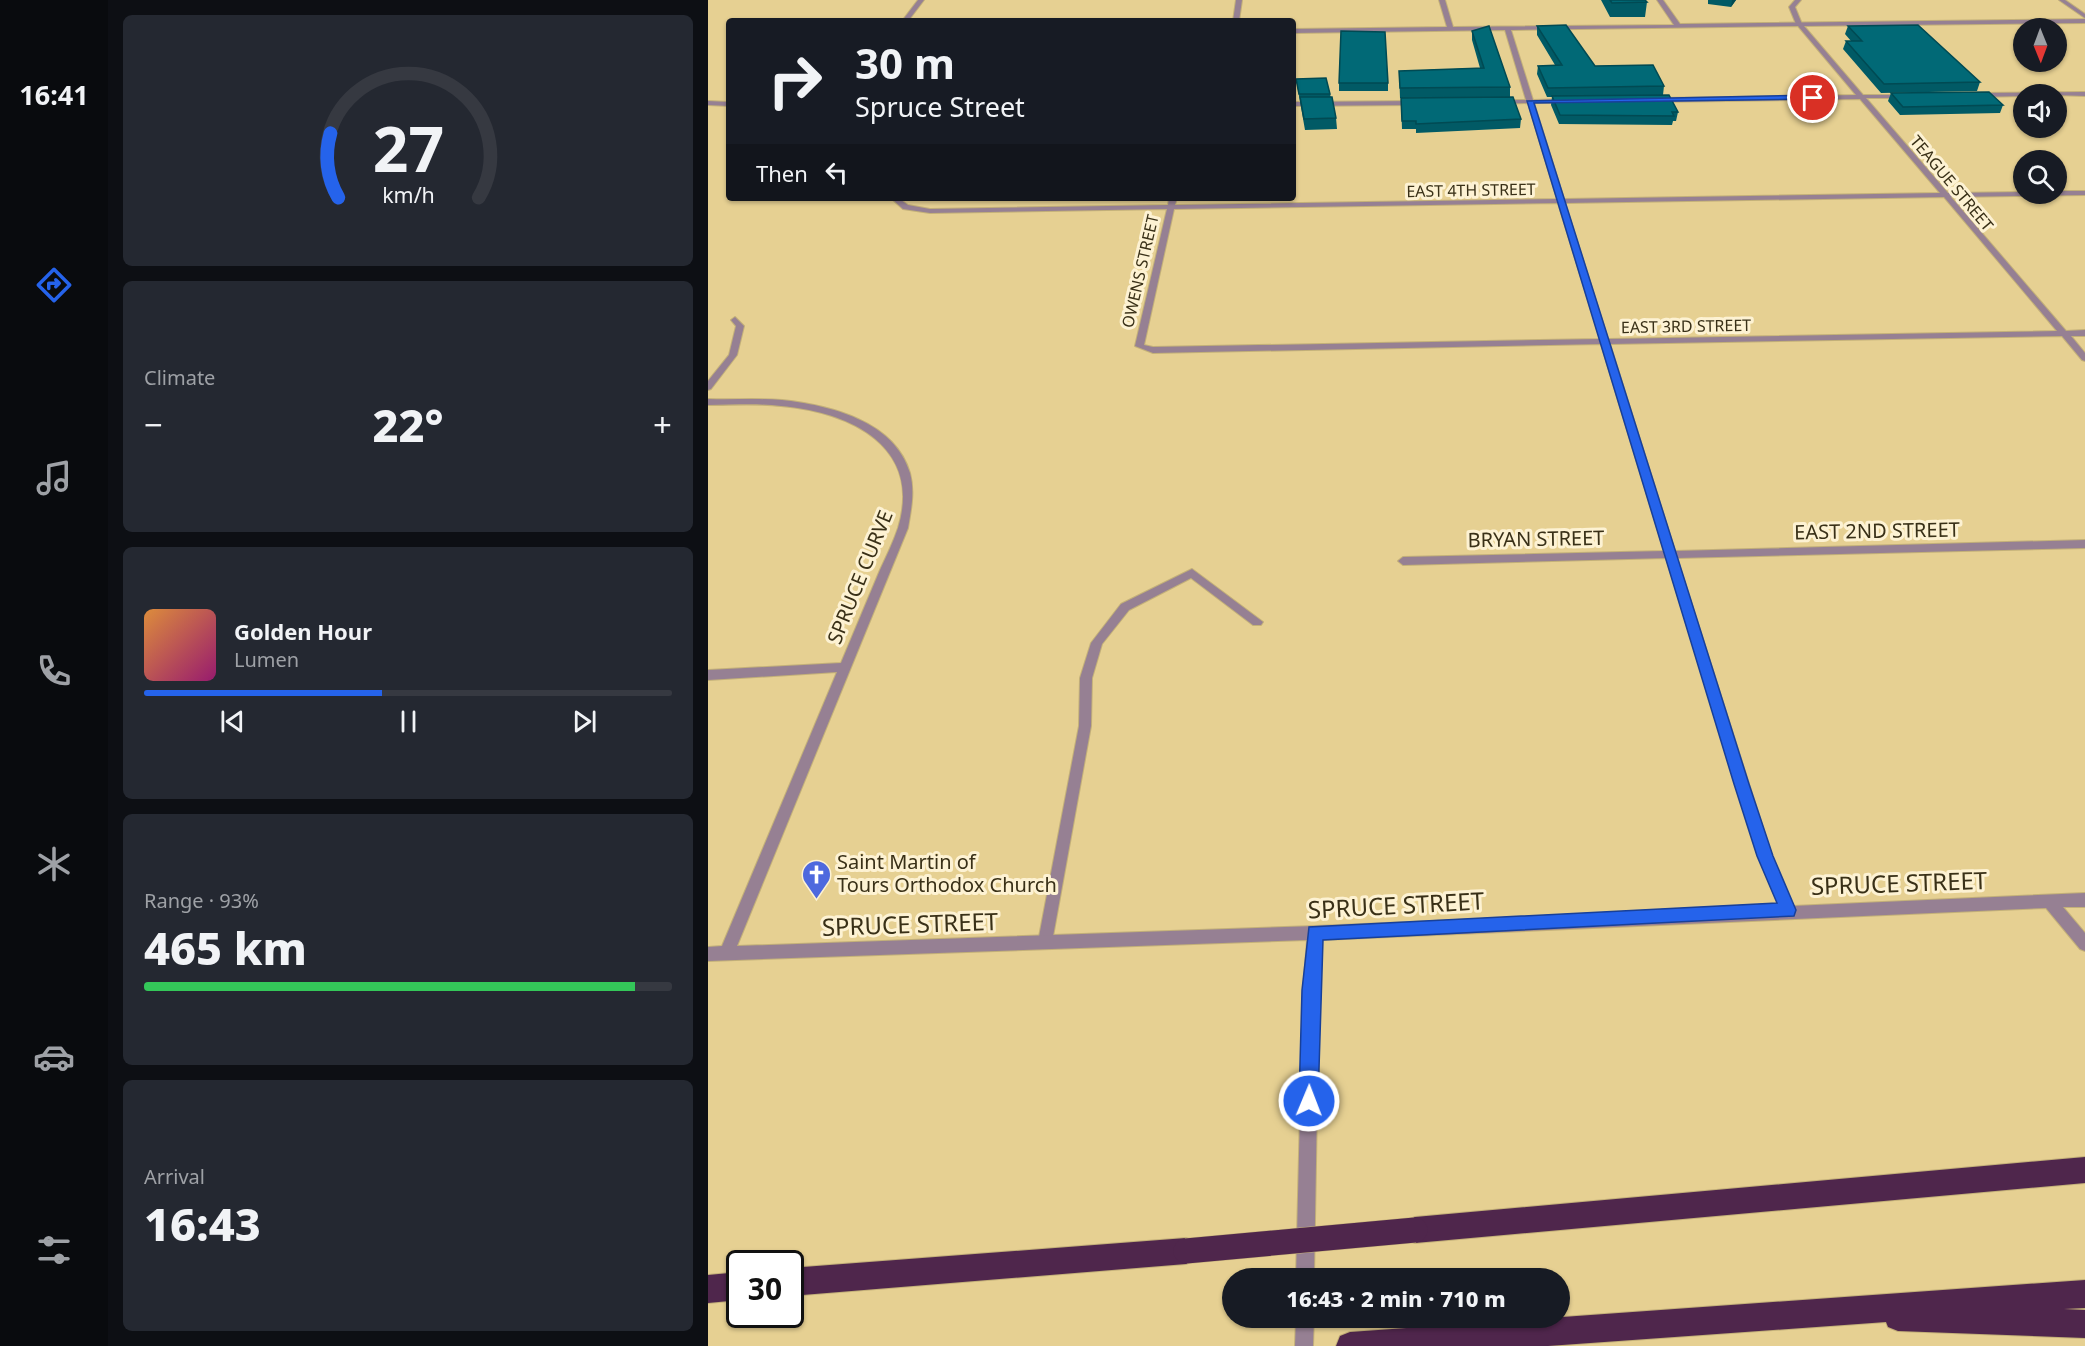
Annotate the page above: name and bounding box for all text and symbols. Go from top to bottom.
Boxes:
north arrow [2013,18,2067,72]
map controls [2013,18,2067,204]
text: 30 m [855,34,955,91]
icon: right [756,42,834,120]
pin [1787,72,1838,123]
text: 16:41 [19,76,89,113]
icon: arrive [1796,81,1829,114]
button: sound [2013,84,2067,138]
text: Spruce Street [855,88,1025,125]
text: 27 [372,105,444,190]
street label: TEAGUE STREET [1906,131,1999,236]
button: search [2013,150,2067,204]
icon: left [820,156,853,189]
text: Then [756,158,808,188]
street label: EAST 4TH STREET [1406,178,1536,202]
text: km/h [382,180,434,209]
street label: OWENS STREET [1116,212,1164,330]
icon: directions [33,264,75,306]
street label: EAST 3RD STREET [1621,314,1751,338]
text: Climate [144,364,215,391]
text: 22° [372,394,444,455]
text: − [144,402,163,447]
text: + [653,402,672,447]
icon: music [33,457,75,499]
street label: SPRUCE CURVE [820,506,899,648]
street label: EAST 2ND STREET [1794,516,1960,545]
street label: BRYAN STREET [1467,524,1605,553]
text: Golden Hour [234,616,372,646]
text: Lumen [234,646,299,673]
icon: phone [33,650,75,692]
icon: previous [216,705,249,738]
icon: pause [392,705,425,738]
icon: next [568,705,601,738]
icon: climate [33,843,75,885]
place label: Saint Martin of Tours Orthodox Church [837,848,1057,898]
church icon: Saint Martin of Tours Orthodox Church [800,858,832,900]
street label: SPRUCE STREET [1810,863,1988,902]
street label: SPRUCE STREET [1307,883,1486,926]
text: Range · 93% [144,887,259,914]
street label: SPRUCE STREET [821,904,999,943]
text: 465 km [144,917,307,978]
icon: car [33,1036,75,1078]
position arrow [1277,1069,1341,1133]
text: Arrival [144,1163,205,1190]
text: 16:43 [144,1193,261,1254]
icon: filters [33,1229,75,1271]
speed limit sign: 30 [726,1250,804,1328]
text: 16:43 · 2 min · 710 m [1286,1283,1506,1313]

